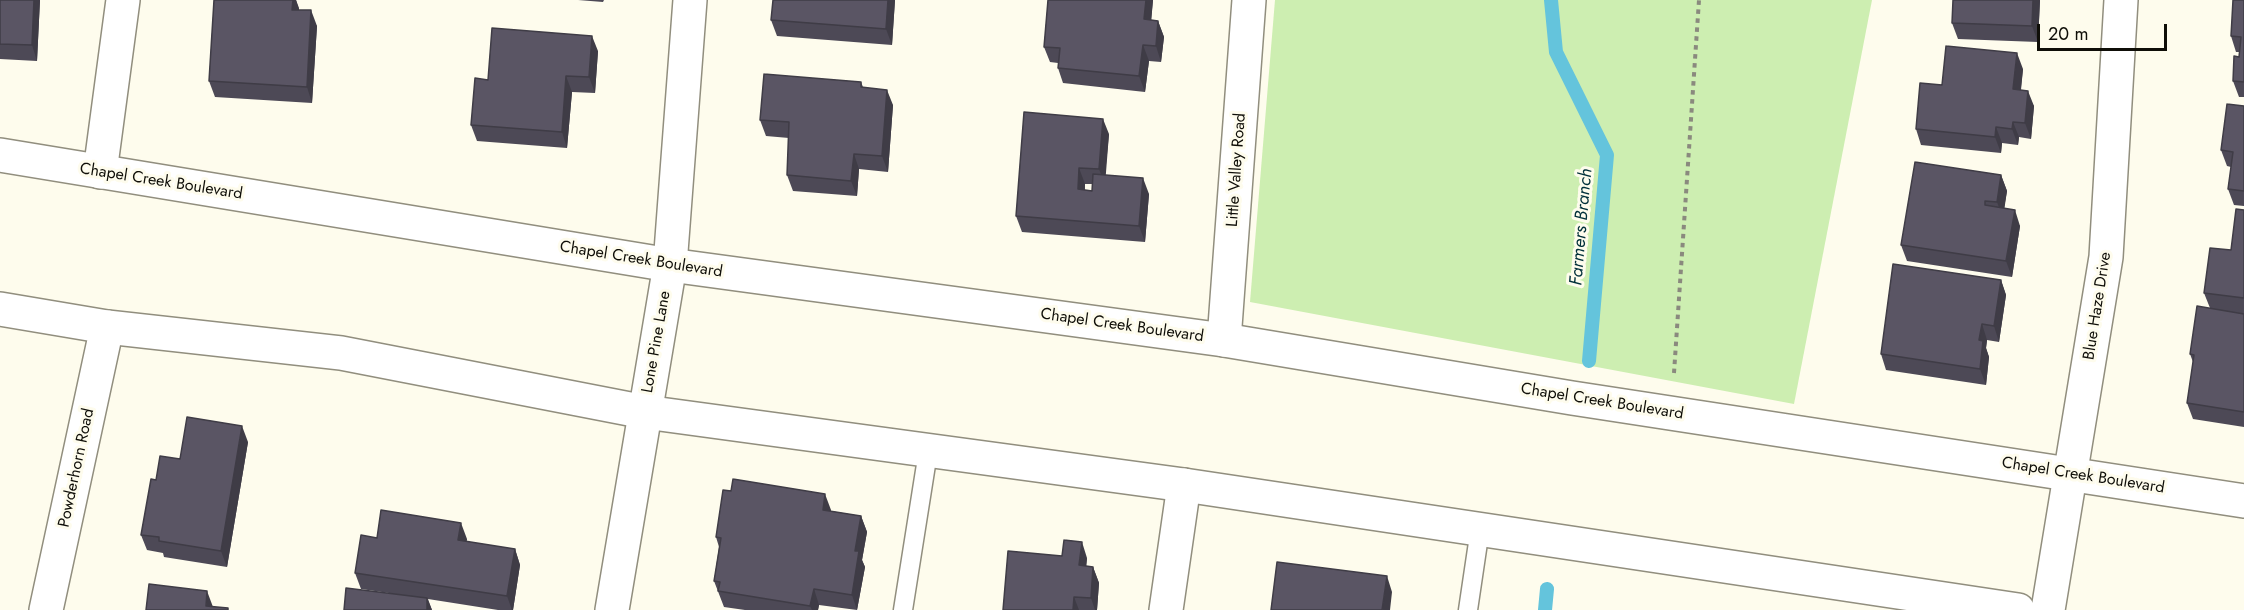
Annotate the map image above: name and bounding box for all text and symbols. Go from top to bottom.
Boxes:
scale bar [2040,12,2170,50]
text: 20 m [2048,21,2088,47]
street label: Little Valley Road [1223,112,1251,228]
street label: Chapel Creek Boulevard [78,160,244,204]
water label: Farmers Branch [1566,167,1598,287]
street label: Chapel Creek Boulevard [558,238,724,282]
street label: Blue Haze Drive [2080,251,2116,361]
street label: Lone Pine Lane [639,289,675,395]
street label: Chapel Creek Boulevard [1039,305,1205,347]
street label: Chapel Creek Boulevard [1519,380,1685,424]
street label: Powderhorn Road [55,407,99,529]
street label: Chapel Creek Boulevard [2000,454,2166,498]

